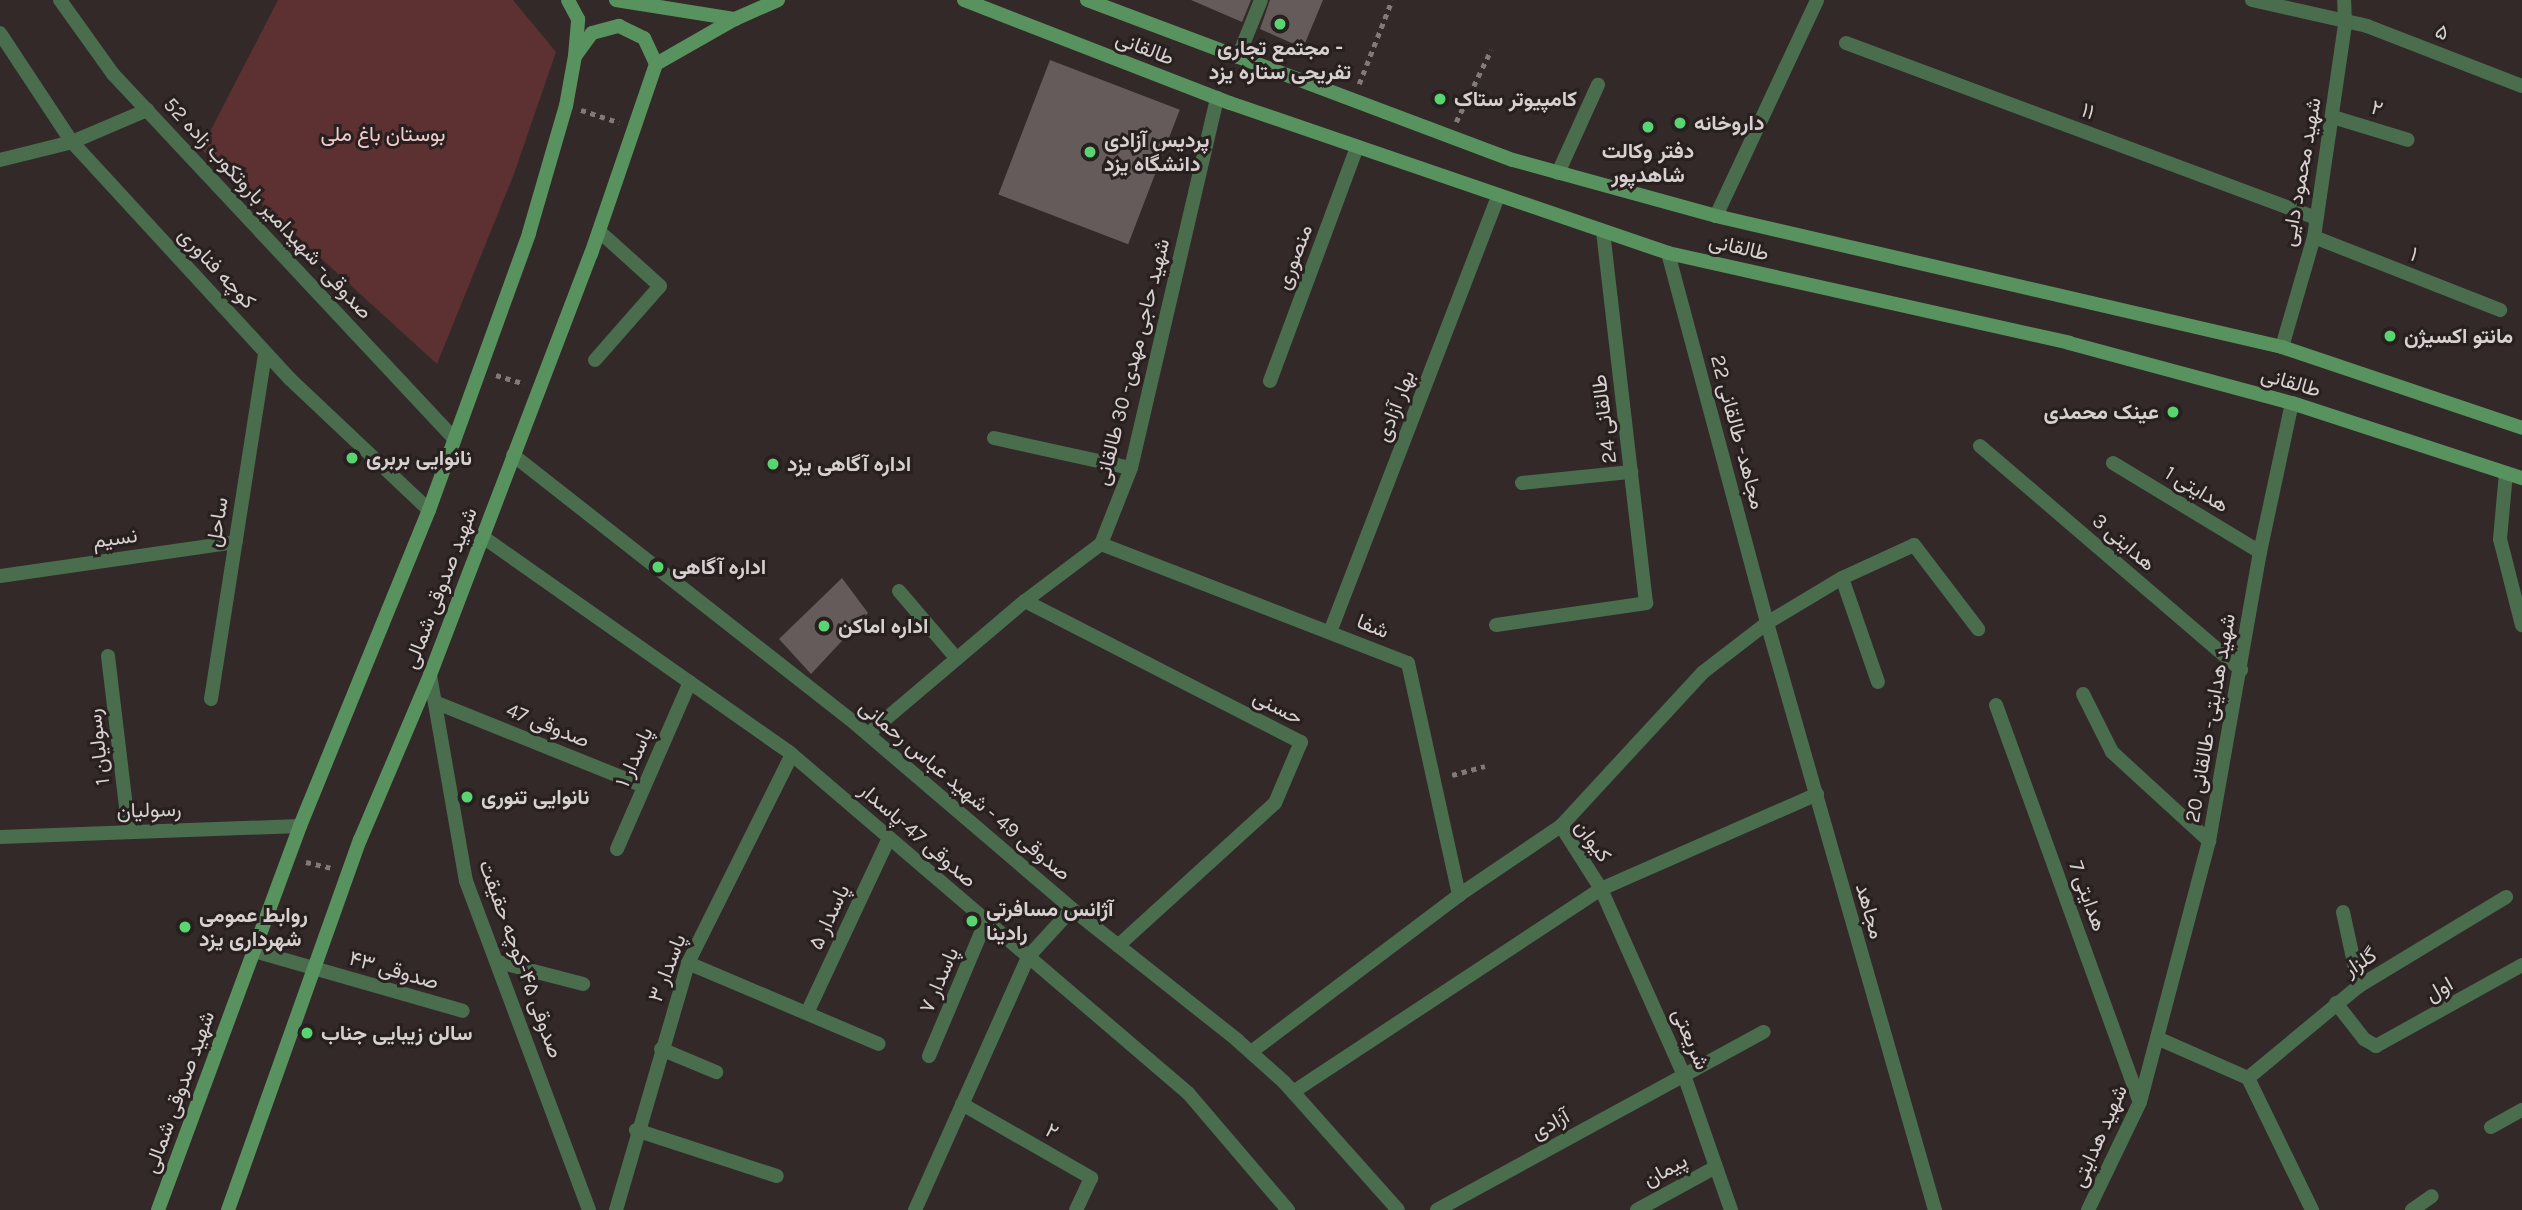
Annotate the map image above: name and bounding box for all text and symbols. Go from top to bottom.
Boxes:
marker: مجتمع تجاری - تفریحی ستاره یزد [1272,16,1288,32]
street label: ۵ [2432,18,2452,46]
street label: طالقانی [1112,25,1178,71]
place label: مجتمع تجاری - تفریحی ستاره یزد [1209,35,1351,85]
place label: کامپیوتر ستاک [1454,86,1577,112]
marker: کامپیوتر ستاک [1432,91,1448,107]
street label: 52 صدوقی- شهیدامیر باروتکوب زاده [158,92,378,324]
street label: ۲ [2368,94,2386,122]
street label: شهید محمود دایی [2276,96,2326,248]
street label: ۱۱ [2078,97,2098,125]
place label: داروخانه [1694,110,1764,136]
marker: داروخانه [1672,115,1688,131]
marker: دفتر وکالت شاهدپور [1640,119,1656,135]
park label: بوستان باغ ملی [320,121,446,147]
place label: پردیس آزادی دانشگاه یزد [1104,127,1210,177]
place label: دفتر وکالت شاهدپور [1602,138,1694,188]
marker: پردیس آزادی دانشگاه یزد [1082,144,1098,160]
street label: منصوری [1270,221,1318,293]
street label: کوچه فناوری [173,222,261,314]
street label: طالقانی [1707,228,1771,266]
street label: شهید حاجی مهدی- 30 طالقانی [1089,236,1175,488]
street label: ۱ [2407,241,2421,267]
place label: مانتو اكسيژن [2404,323,2513,349]
marker: مانتو اكسيژن [2382,328,2398,344]
street label: مجاهد- طالقانی 22 [1705,352,1771,512]
street label: طالقانی [2258,362,2324,402]
street label: بهار آزادی [1370,367,1420,445]
street label: طالقانی 24 [1586,373,1622,465]
place label: عینک محمدی [2044,399,2159,425]
marker: عینک محمدی [2165,404,2181,420]
place label: نانوایی بربری [366,445,472,471]
marker: نانوایی بربری [344,450,360,466]
place label: اداره آگاهی یزد [787,451,911,477]
marker: اداره آگاهی یزد [765,456,781,472]
street label: هدایتی 1 [2160,460,2234,518]
street label: ساحل [201,495,233,549]
street label: شهید صدوقی شمالی [398,504,482,672]
street label: هدایتی 3 [2087,508,2161,576]
street label: نسیم [91,522,139,554]
place label: اداره آگاهی [672,554,766,580]
marker: اداره آگاهی [650,559,666,575]
street label: شفا [1353,608,1393,644]
street label: شهید هدایتی- طالقانی 20 [2179,612,2241,824]
place label: اداره اماکن [838,613,928,639]
marker: اداره اماکن [816,618,832,634]
street label: حسنی [1249,684,1307,730]
street label: صدوقی 49 - شهید عباس رحمانی [854,694,1076,886]
street label: صدوقی 47 [503,697,593,753]
street label: رسولیان 1 [81,707,115,787]
street label: پاسدار ۱ [610,723,658,791]
street label: صدوقی 47-پاسدار [854,777,982,893]
place label: نانوایی تنوری [481,784,589,810]
marker: نانوایی تنوری [459,789,475,805]
street label: رسولیان [116,796,182,824]
street label: کیوان [1569,815,1617,867]
street label: صدوقی ۴۵-کوچه حقیقت [473,857,569,1061]
street label: هدایتی 7 [2064,857,2112,935]
street label: پاسدار ۵ [803,880,855,954]
street label: مجاهد [1850,880,1890,942]
place label: آژانس مسافرتی رادینا [986,896,1113,946]
place label: روابط عمومی شهرداری یزد [199,902,308,952]
marker: آژانس مسافرتی رادینا [964,913,980,929]
marker: روابط عمومی شهرداری یزد [177,919,193,935]
street label: پاسدار ۳ [643,931,691,1005]
street label: گلزار [2339,942,2381,982]
street label: پاسدار ۷ [914,943,964,1017]
street label: صدوقی ۴۳ [346,945,442,995]
street label: اول [2421,971,2457,1007]
street label: شریعتی [1667,1004,1715,1074]
street label: شهید صدوقی شمالی [138,1007,220,1177]
place label: سالن زیبایی جناب [321,1020,473,1046]
marker: سالن زیبایی جناب [299,1025,315,1041]
street label: شهید هدایتی [2065,1081,2133,1191]
street label: آزادی [1526,1103,1574,1145]
street label: ۲ [1041,1117,1063,1145]
street label: پیمان [1639,1148,1691,1192]

